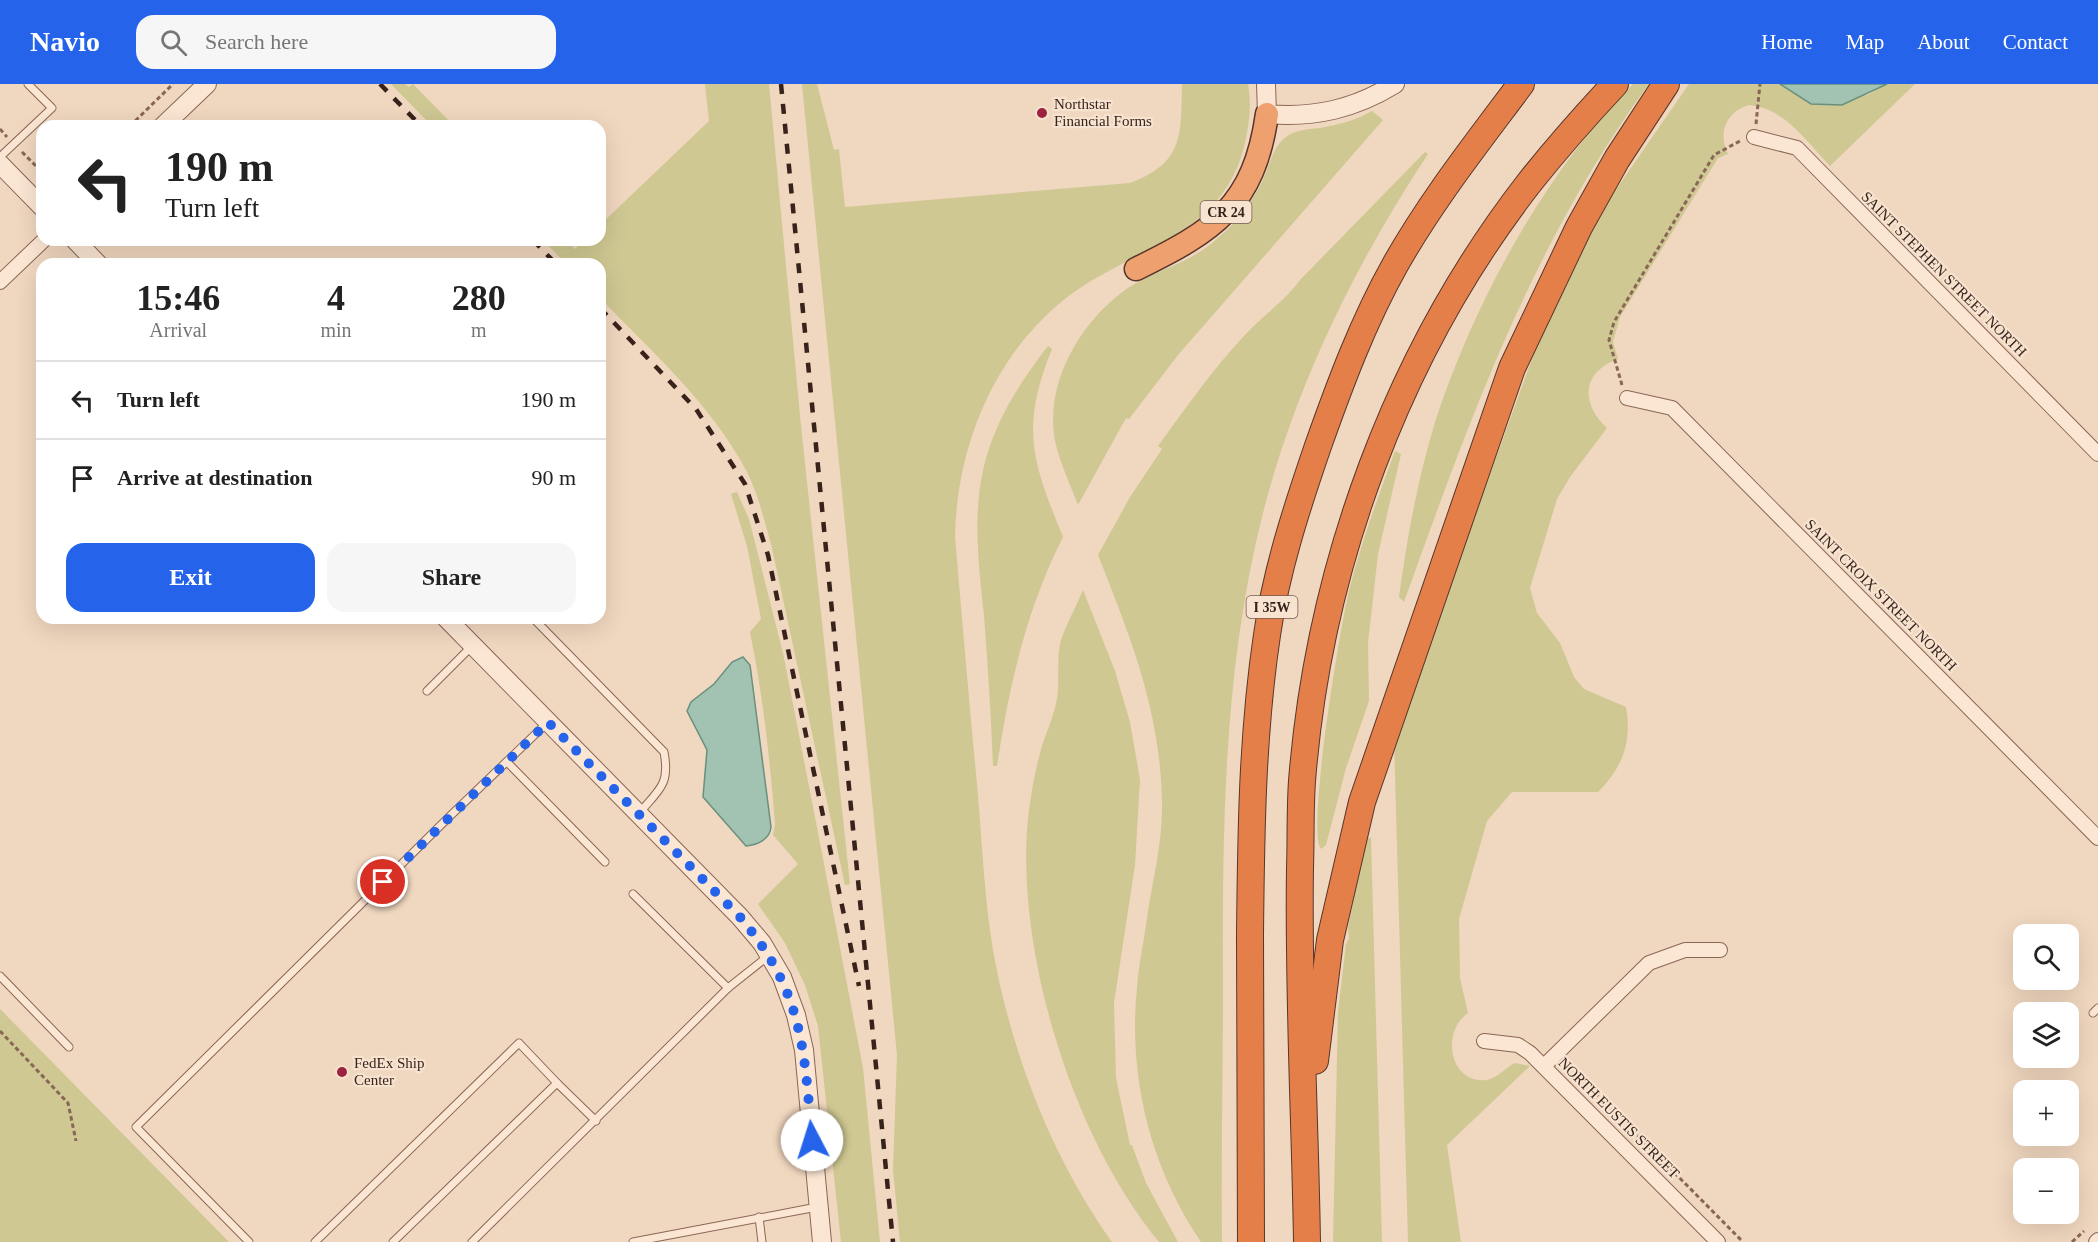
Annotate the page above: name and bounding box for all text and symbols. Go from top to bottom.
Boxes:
search box [136,15,556,69]
text: Navio [30,26,100,57]
icon: search [157,26,190,59]
text: Search here [205,29,308,54]
text: Home [1761,30,1813,54]
text: Map [1846,30,1884,54]
text: About [1917,30,1970,54]
text: Contact [2003,30,2068,54]
place label: Northstar Financial Forms [1054,96,1152,129]
marker: Northstar Financial Forms [1035,106,1049,120]
icon: left [66,144,144,222]
text: 190 m [165,144,274,190]
street label: SAINT STEPHEN STREET NORTH [1858,188,2030,360]
text: Turn left [165,193,259,223]
road number: CR 24 [1200,201,1252,223]
text: 15:46 [136,278,220,318]
text: 4 [327,278,345,318]
text: 280 [452,278,506,318]
text: Arrival [149,319,207,341]
text: min [320,319,352,341]
text: m [471,319,487,341]
icon: left [66,384,99,417]
text: Turn left [117,387,200,412]
text: 190 m [520,387,576,412]
icon: arrive [66,462,99,495]
text: Arrive at destination [117,465,313,490]
text: 90 m [531,465,576,490]
street label: SAINT CROIX STREET NORTH [1802,516,1960,674]
button: Exit [66,543,315,612]
button: Share [327,543,576,612]
road number: I 35W [1246,596,1298,618]
pin [357,856,408,907]
icon: arrive [366,865,399,898]
map controls [2013,924,2079,1224]
button: search [2013,924,2079,990]
button: layers [2013,1002,2079,1068]
street label: NORTH EUSTIS STREET [1555,1054,1683,1182]
place label: FedEx Ship Center [354,1055,424,1088]
marker: FedEx Ship Center [335,1065,349,1079]
button: + [2013,1080,2079,1146]
position arrow [780,1108,844,1172]
button: − [2013,1158,2079,1224]

